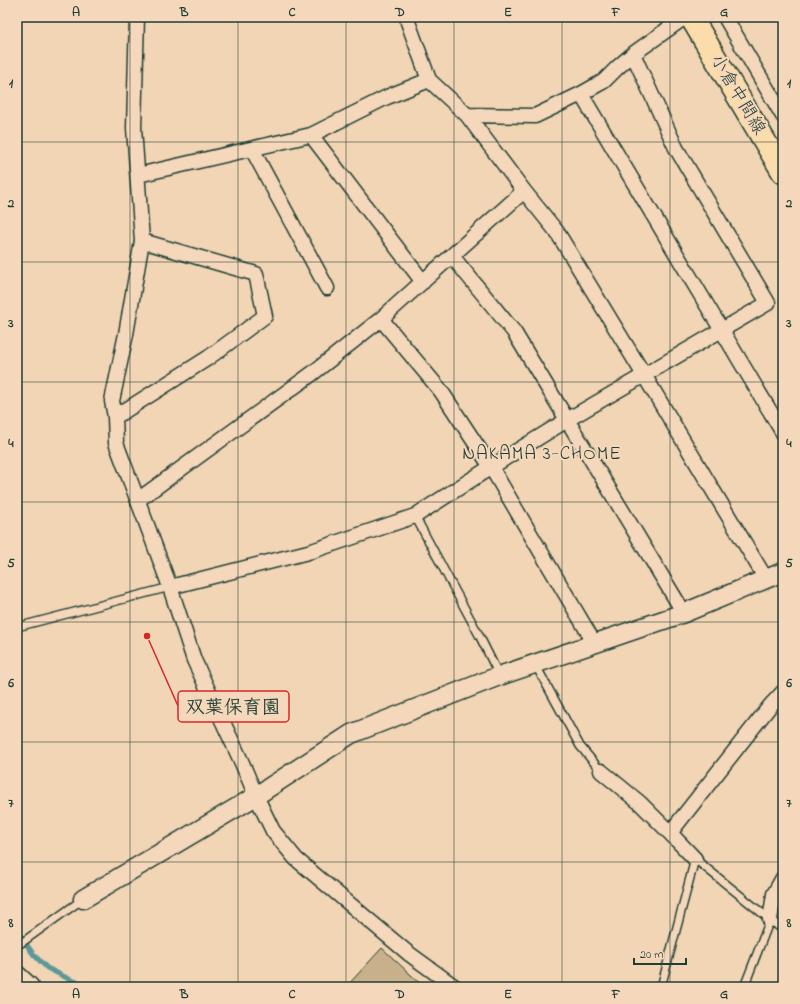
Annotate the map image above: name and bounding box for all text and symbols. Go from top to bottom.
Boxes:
text: A [72,3,80,22]
text: B [179,3,189,22]
text: C [288,3,296,22]
text: D [394,3,405,22]
text: E [504,3,512,22]
text: F [611,3,621,22]
text: G [720,3,728,22]
street label: 小倉中間線 [703,50,771,140]
text: 1 [9,74,14,93]
text: 1 [787,74,792,93]
text: 2 [7,194,15,213]
text: 2 [785,194,793,213]
text: 3 [7,314,14,333]
text: 3 [785,314,792,333]
text: 4 [7,434,14,453]
text: 4 [785,434,792,453]
district label: NAKAMA 3-CHOME [462,441,622,468]
text: 5 [7,554,15,573]
text: 5 [785,554,793,573]
text: 6 [7,674,14,693]
text: 6 [785,674,792,693]
callout: 双葉保育園 [178,691,289,722]
text: 双葉保育園 [185,695,281,722]
text: 7 [8,794,14,813]
text: 7 [786,794,792,813]
text: 8 [8,914,14,933]
text: 8 [786,914,792,933]
scale bar [634,940,686,966]
text: 20 m [640,946,663,964]
text: A [72,985,80,1004]
text: B [179,985,189,1004]
text: C [288,985,296,1004]
text: D [394,985,405,1004]
text: E [504,985,512,1004]
text: F [611,985,621,1004]
text: G [720,985,728,1004]

